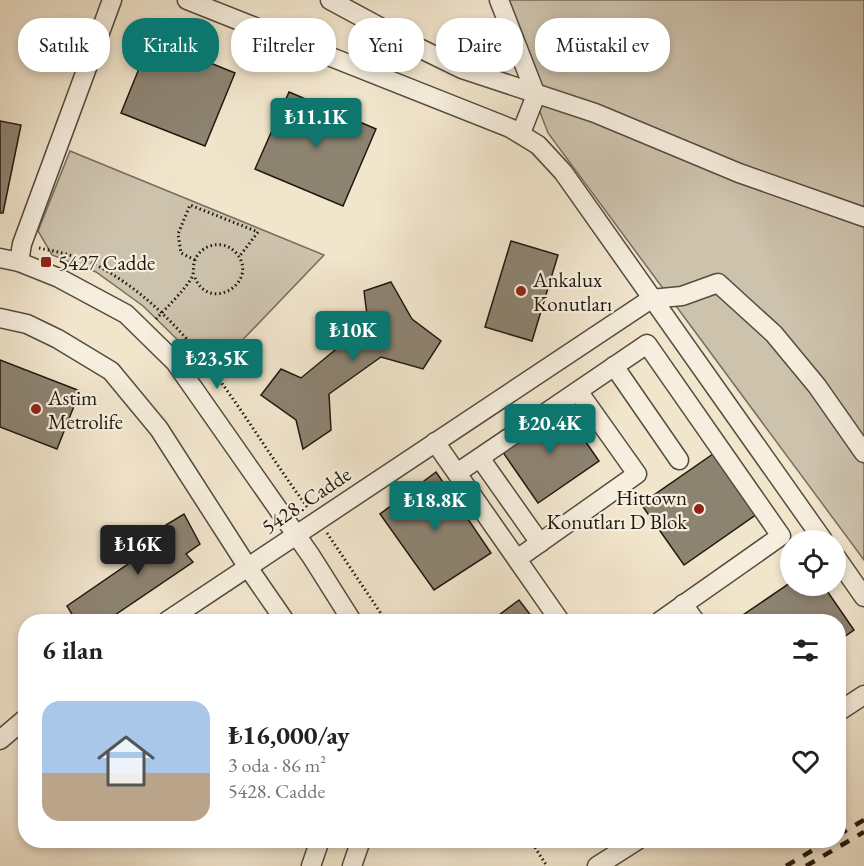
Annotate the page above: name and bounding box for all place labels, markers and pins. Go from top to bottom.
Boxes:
pin: ₺11.1K [267,98,365,149]
place label: 5427 Cadde [58,249,155,276]
marker: 5427 Cadde [39,255,53,269]
place label: Ankalux Konutları [532,266,612,317]
marker: Ankalux Konutları [514,284,528,298]
pin: ₺10K [317,311,389,362]
pin: ₺23.5K [168,339,266,390]
place label: Astim Metrolife [47,384,123,435]
marker: Astim Metrolife [29,402,43,416]
pin: ₺20.4K [501,404,599,455]
pin: ₺18.8K [386,481,484,532]
place label: Hittown Konutları D Blok [546,484,688,535]
marker: Hittown Konutları D Blok [692,502,706,516]
pin: ₺16K [102,525,174,576]

